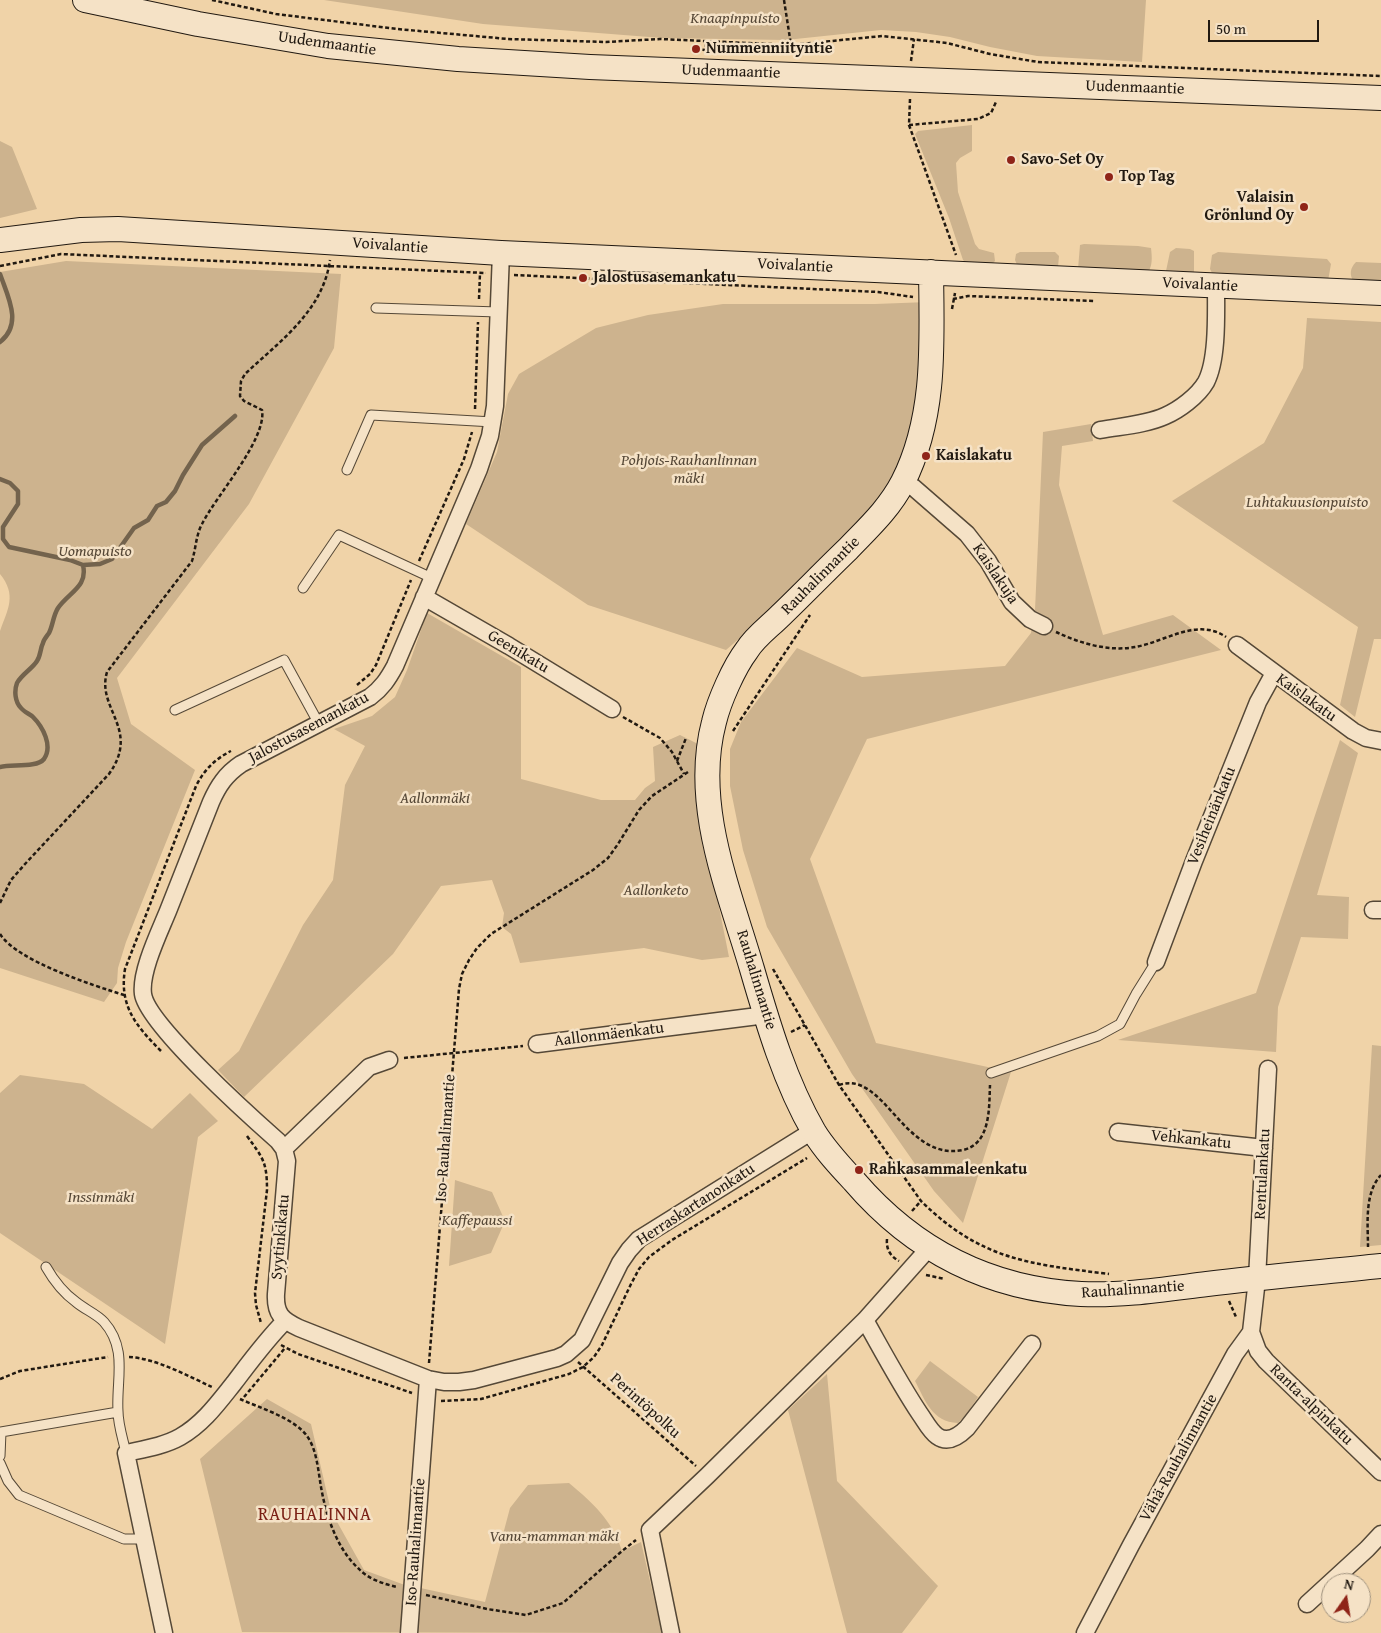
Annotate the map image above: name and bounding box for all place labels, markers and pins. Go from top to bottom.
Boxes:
place label: Nummenniityntie [706,39,833,59]
marker: Nummenniityntie [690,43,702,55]
place label: Savo-Set Oy [1021,150,1104,170]
marker: Savo-Set Oy [1005,154,1017,166]
place label: Top Tag [1119,167,1174,187]
marker: Top Tag [1103,171,1115,183]
place label: Valaisin Grönlund Oy [1204,188,1294,226]
marker: Valaisin Grönlund Oy [1298,201,1310,213]
place label: Jalostusasemankatu [593,268,736,288]
marker: Jalostusasemankatu [577,272,589,284]
place label: Kaislakatu [936,446,1012,466]
marker: Kaislakatu [920,450,932,462]
place label: Rahkasammaleenkatu [869,1160,1027,1180]
marker: Rahkasammaleenkatu [853,1164,865,1176]

